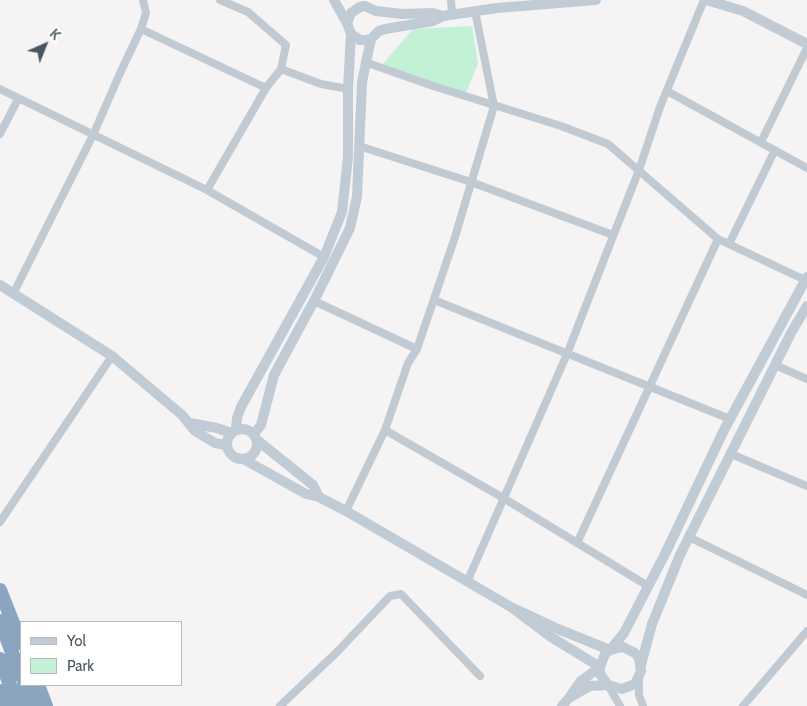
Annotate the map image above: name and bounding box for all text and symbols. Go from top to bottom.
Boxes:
north arrow [20,20,70,70]
text: K [46,25,65,44]
legend [20,621,182,686]
text: Yol [67,632,86,650]
text: Park [67,657,94,675]

